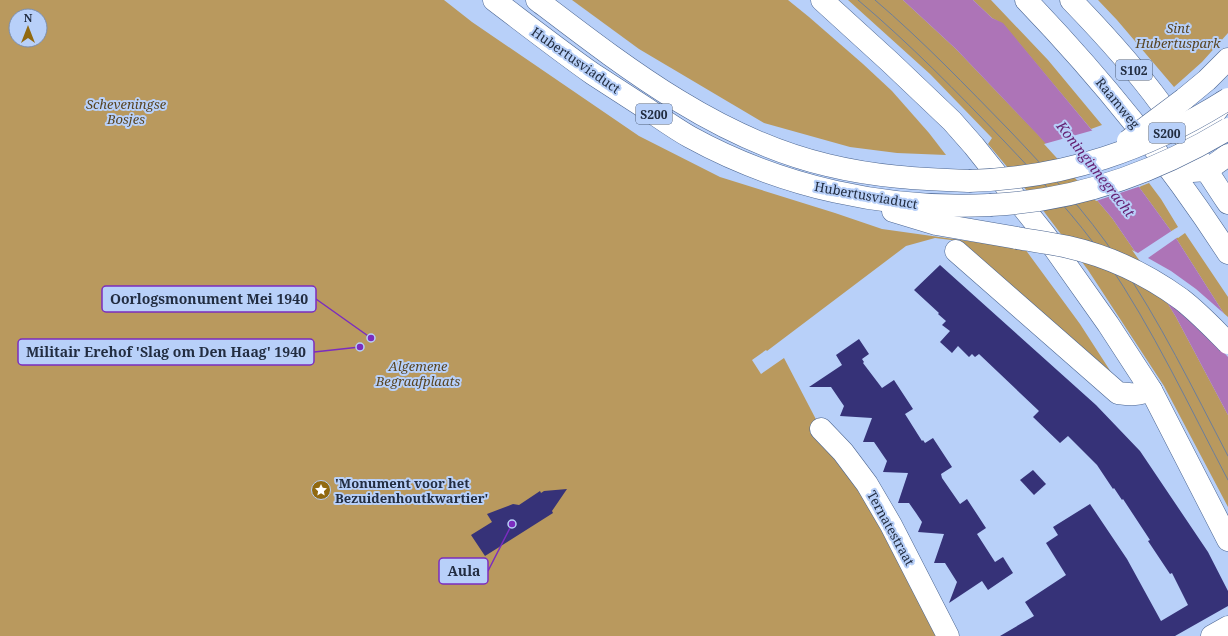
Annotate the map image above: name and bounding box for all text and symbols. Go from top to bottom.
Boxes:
north arrow [8,8,48,48]
text: N [24,10,33,25]
park label: Sint Hubertuspark [1134,19,1221,52]
street label: Hubertusviaduct [528,23,624,98]
road number: S102 [1116,60,1152,80]
street label: Raamweg [1092,74,1144,132]
park label: Scheveningse Bosjes [86,95,167,128]
road number: S200 [636,104,672,124]
water label: Koninginnegracht [1052,116,1140,222]
road number: S200 [1149,123,1185,143]
street label: Hubertusviaduct [813,177,919,213]
callout: Oorlogsmonument Mei 1940 [102,286,316,312]
text: Oorlogsmonument Mei 1940 [110,289,308,308]
callout: Militair Erehof 'Slag om Den Haag' 1940 [18,339,314,365]
text: Militair Erehof 'Slag om Den Haag' 1940 [26,342,306,361]
park label: Algemene Begraafplaats [375,357,460,390]
place label: 'Monument voor het Bezuidenhoutkwartier' [335,474,488,507]
place icon: 'Monument voor het Bezuidenhoutkwartier' [310,479,332,501]
street label: Ternatestraat [863,487,919,569]
callout: Aula [439,558,488,584]
text: Aula [448,561,480,580]

